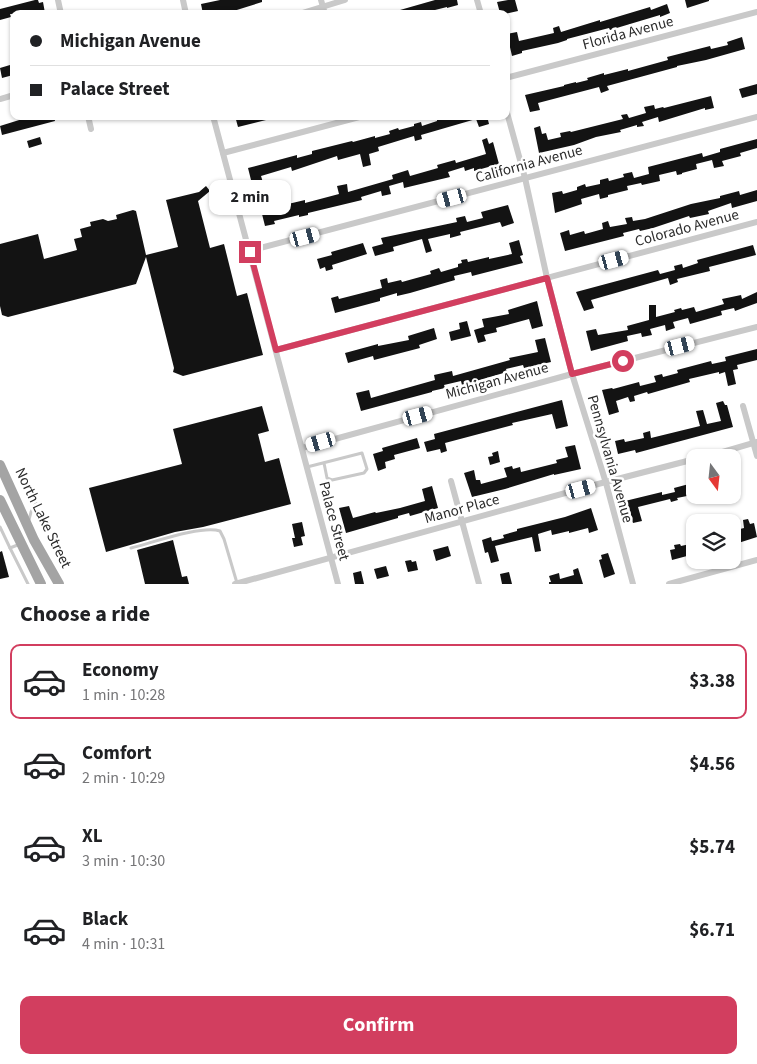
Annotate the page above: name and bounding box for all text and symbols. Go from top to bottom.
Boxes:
street label: Florida Avenue [580,11,676,55]
text: Michigan Avenue [60,28,201,55]
text: Palace Street [60,76,170,103]
street label: California Avenue [473,140,585,188]
callout: 2 min [209,180,291,214]
text: 2 min [231,186,269,208]
car [435,187,468,209]
street label: Colorado Avenue [633,204,741,252]
car [288,226,321,248]
route end [239,241,261,263]
car [597,249,630,271]
car [663,335,696,357]
route start [612,350,634,372]
street label: Michigan Avenue [443,357,551,405]
street label: Pennsylvania Avenue [582,393,638,525]
car [401,405,434,427]
car [304,431,337,453]
north arrow [686,449,741,504]
map controls [686,449,741,569]
street label: North Lake Street [10,464,76,572]
car [564,478,597,500]
street label: Palace Street [313,479,355,563]
street label: Manor Place [422,489,502,529]
button: layers [686,514,741,569]
text: Choose a ride [20,598,150,630]
text: Economy [82,657,159,684]
icon: car [22,659,67,704]
text: $3.38 [689,668,735,695]
text: 1 min · 10:28 [82,684,165,706]
text: Comfort [82,740,152,767]
icon: car [22,742,67,787]
text: $4.56 [689,751,735,778]
text: 2 min · 10:29 [82,767,165,789]
text: XL [82,823,103,850]
icon: car [22,825,67,870]
text: $5.74 [689,834,735,861]
text: 3 min · 10:30 [82,850,165,872]
text: Black [82,906,128,933]
icon: car [22,908,67,953]
text: $6.71 [689,917,735,944]
text: 4 min · 10:31 [82,933,165,955]
button: Confirm [20,996,737,1054]

